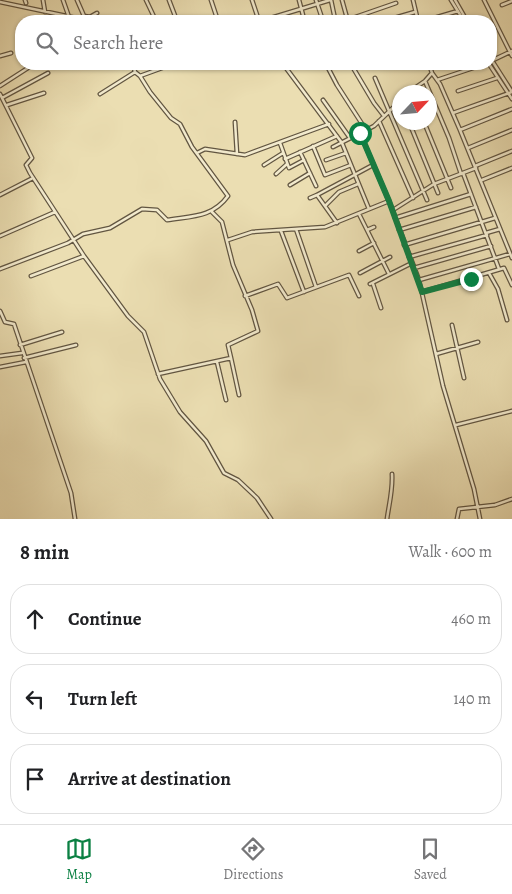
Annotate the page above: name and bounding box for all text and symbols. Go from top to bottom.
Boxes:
search box [15,15,497,70]
icon: search [33,29,61,57]
text: Search here [73,30,163,56]
north arrow [392,85,437,130]
route start [349,122,372,145]
route end [460,268,483,291]
text: 8 min [20,538,69,566]
text: Walk · 600 m [409,541,492,563]
icon: ahead [21,605,49,633]
text: Continue [68,606,142,632]
text: 460 m [451,608,491,630]
icon: left [21,685,49,713]
text: Turn left [68,686,137,712]
text: 140 m [453,688,491,710]
icon: arrive [21,765,49,793]
text: Arrive at destination [68,766,231,792]
tab: Map [65,835,93,884]
tab: Directions [223,835,283,884]
tab: Saved [414,835,447,884]

